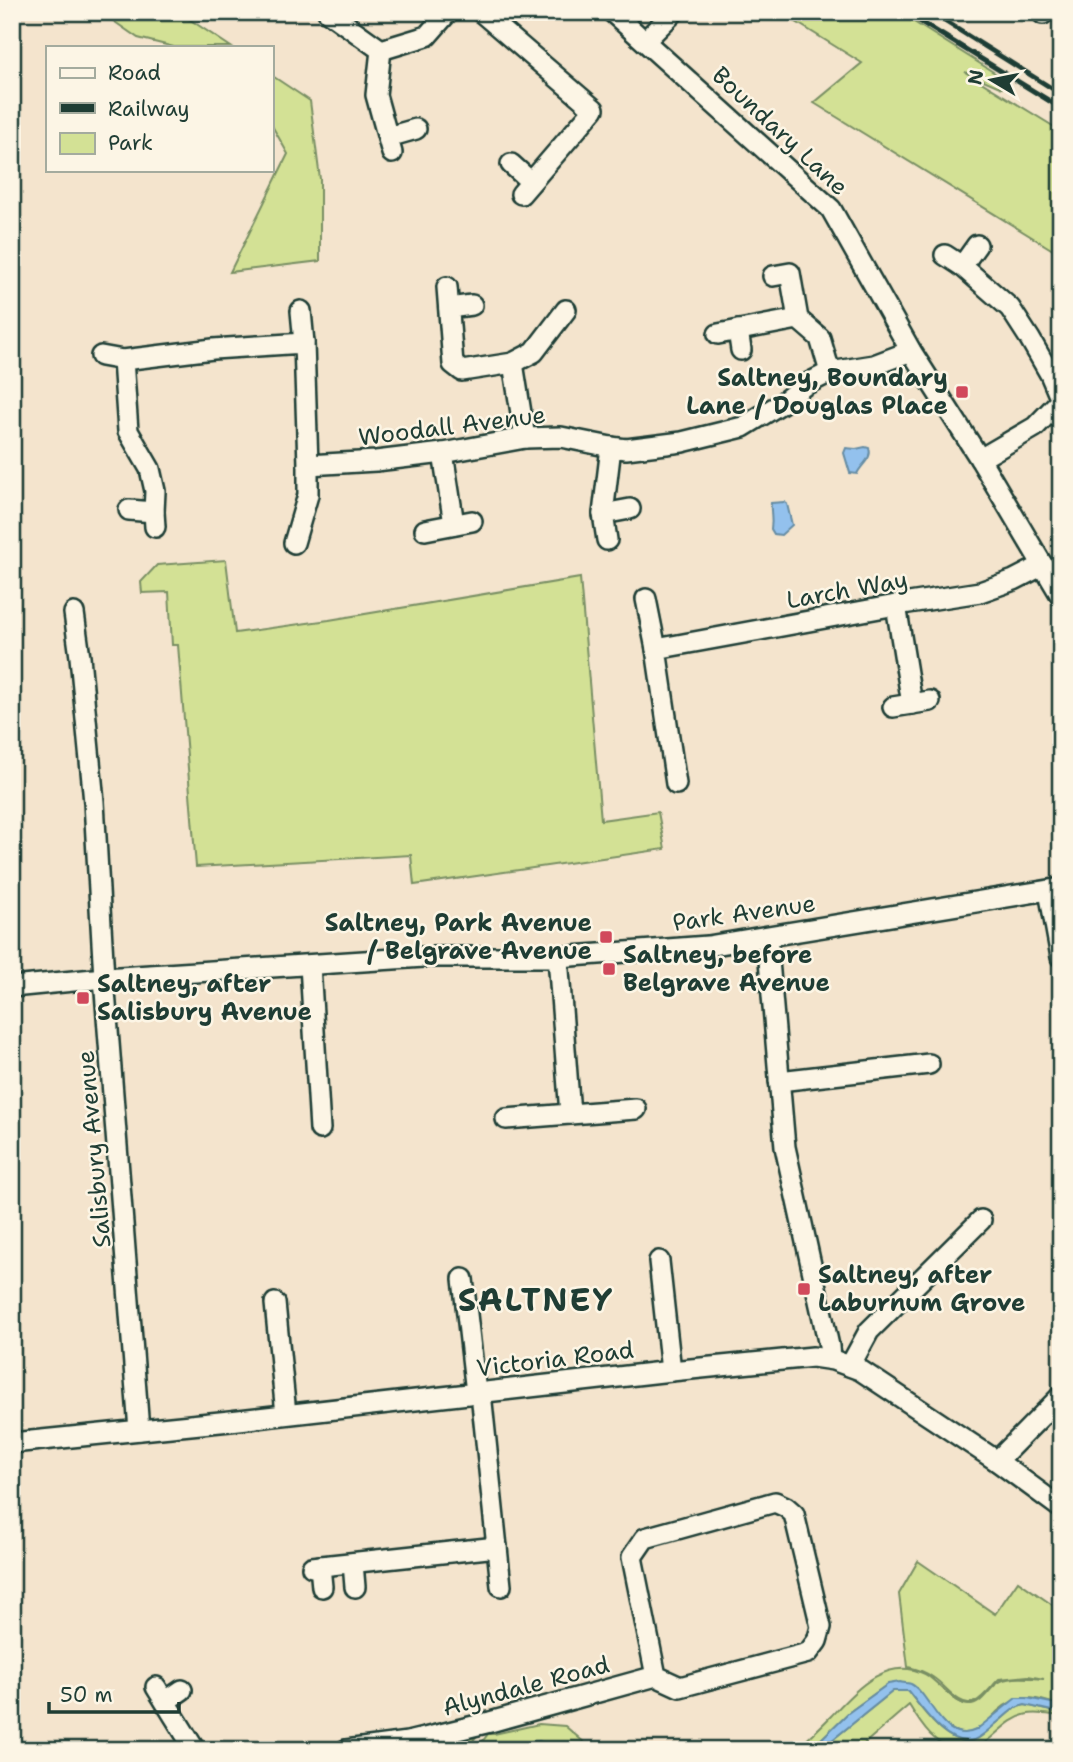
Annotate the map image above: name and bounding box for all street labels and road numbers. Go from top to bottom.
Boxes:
street label: Boundary Lane [705,59,855,203]
street label: Woodall Avenue [357,399,547,453]
street label: Larch Way [784,564,910,616]
street label: Park Avenue [670,887,818,939]
street label: Salisbury Avenue [69,1049,119,1249]
street label: Victoria Road [474,1333,636,1385]
street label: Alyndale Road [439,1648,613,1724]

